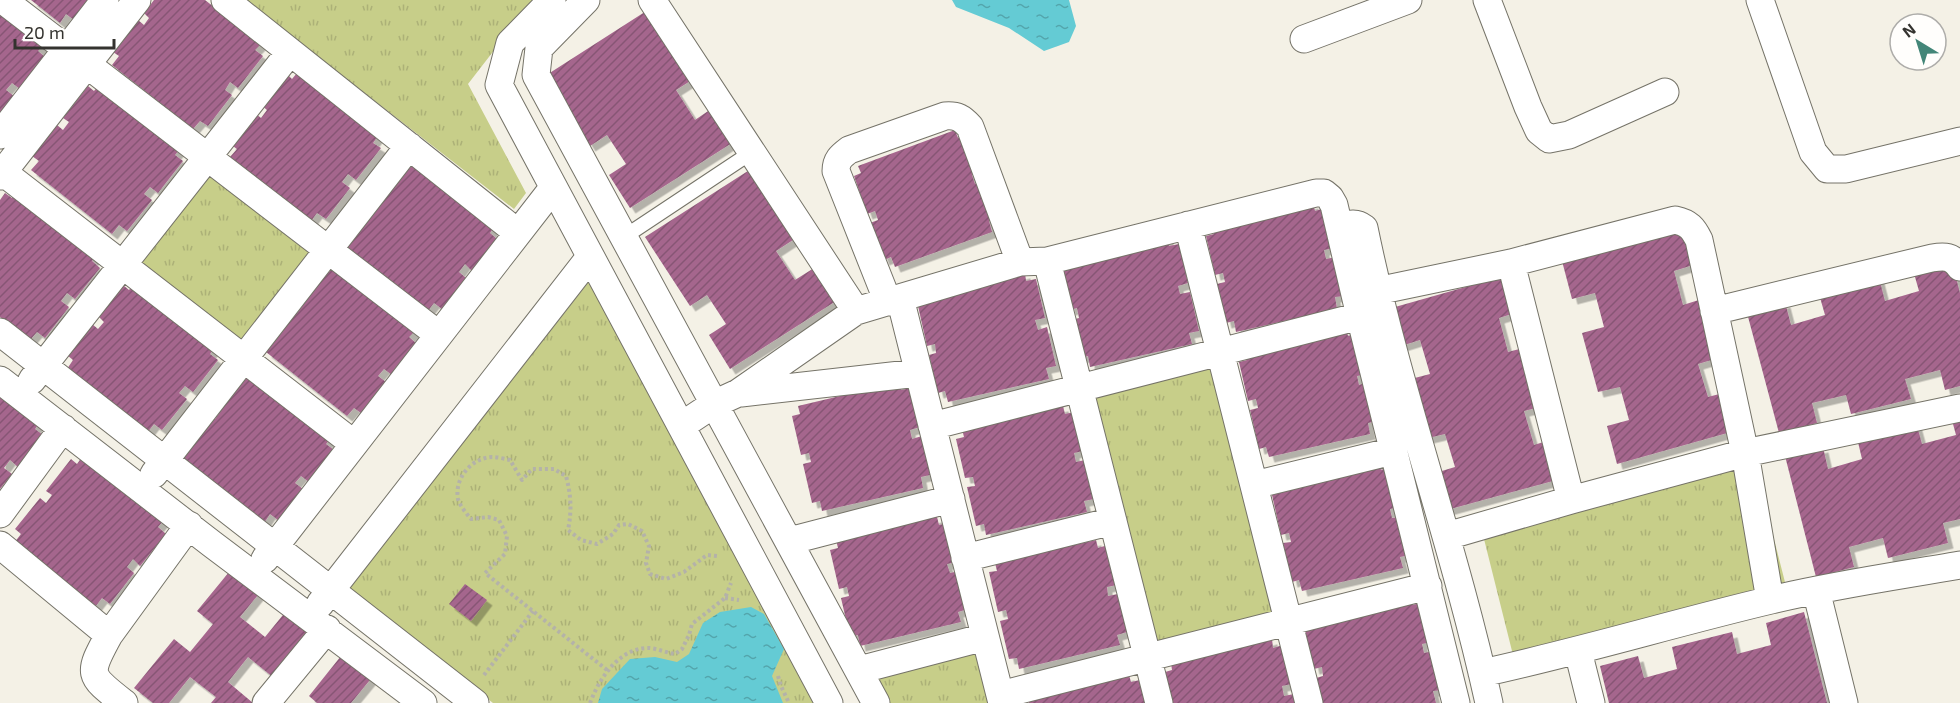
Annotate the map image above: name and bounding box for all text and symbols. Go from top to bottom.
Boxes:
scale bar [15,12,114,50]
north arrow [1888,12,1948,72]
text: N [1898,19,1919,41]
text: 20 m [24,21,65,43]

